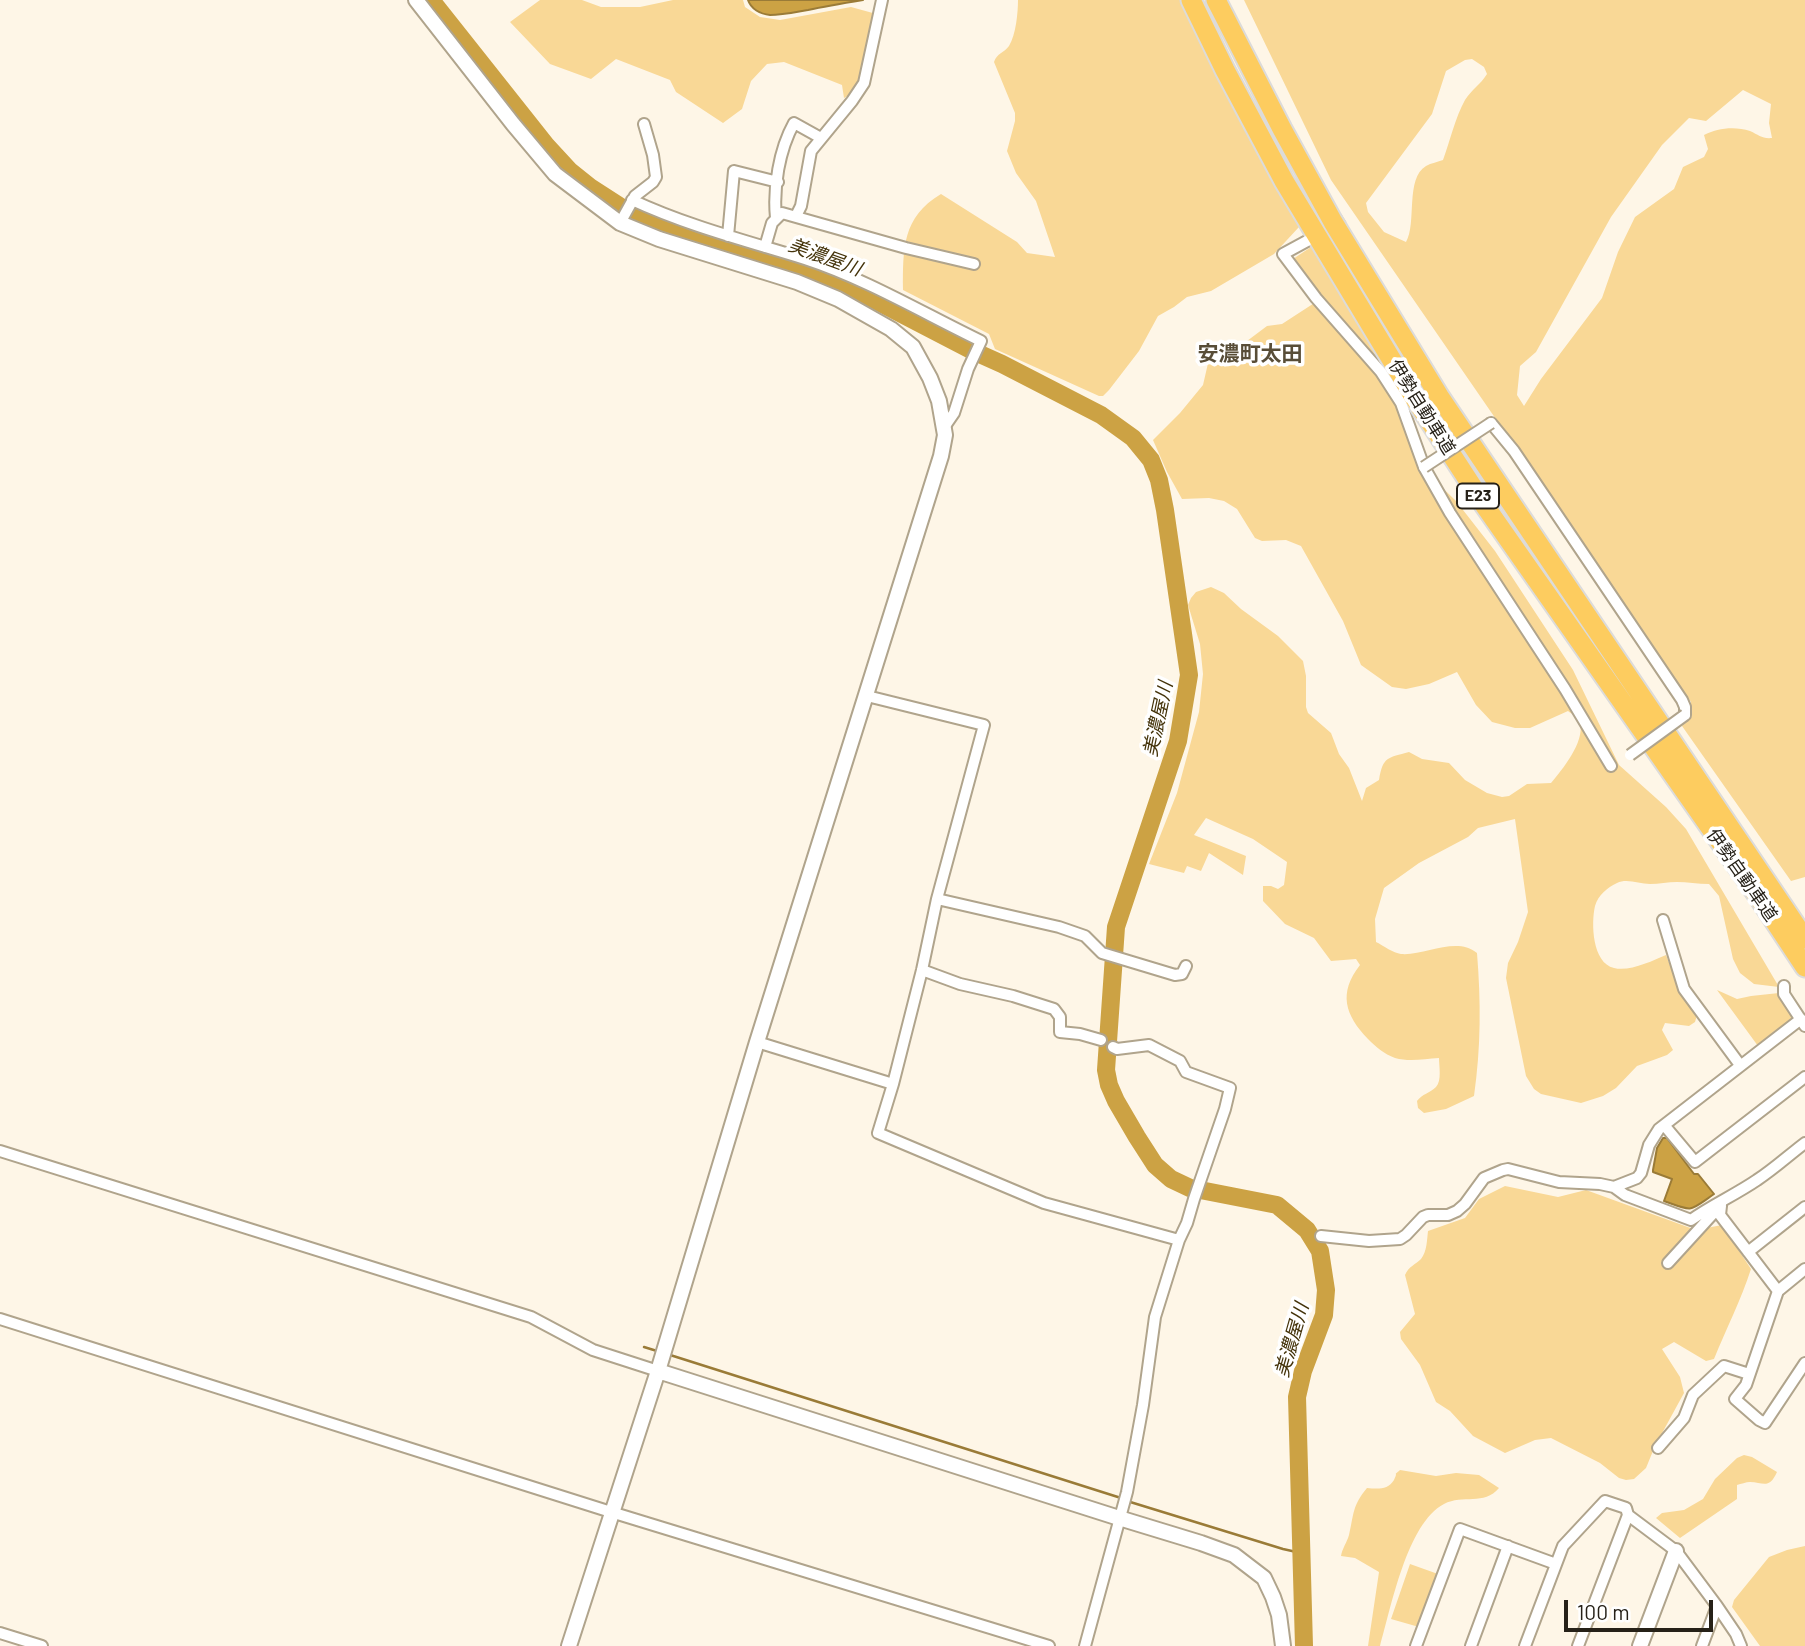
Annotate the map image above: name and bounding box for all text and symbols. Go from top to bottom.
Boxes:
water label: 美濃屋川 [785,233,865,281]
district label: 安濃町太田 [1198,341,1302,367]
street label: 伊勢自動車道 [1384,355,1460,459]
road number: E23 [1457,484,1499,509]
water label: 美濃屋川 [1139,679,1177,759]
street label: 伊勢自動車道 [1702,825,1782,925]
water label: 美濃屋川 [1271,1300,1313,1380]
scale bar [1567,1586,1716,1630]
text: 100 m [1577,1599,1630,1624]

